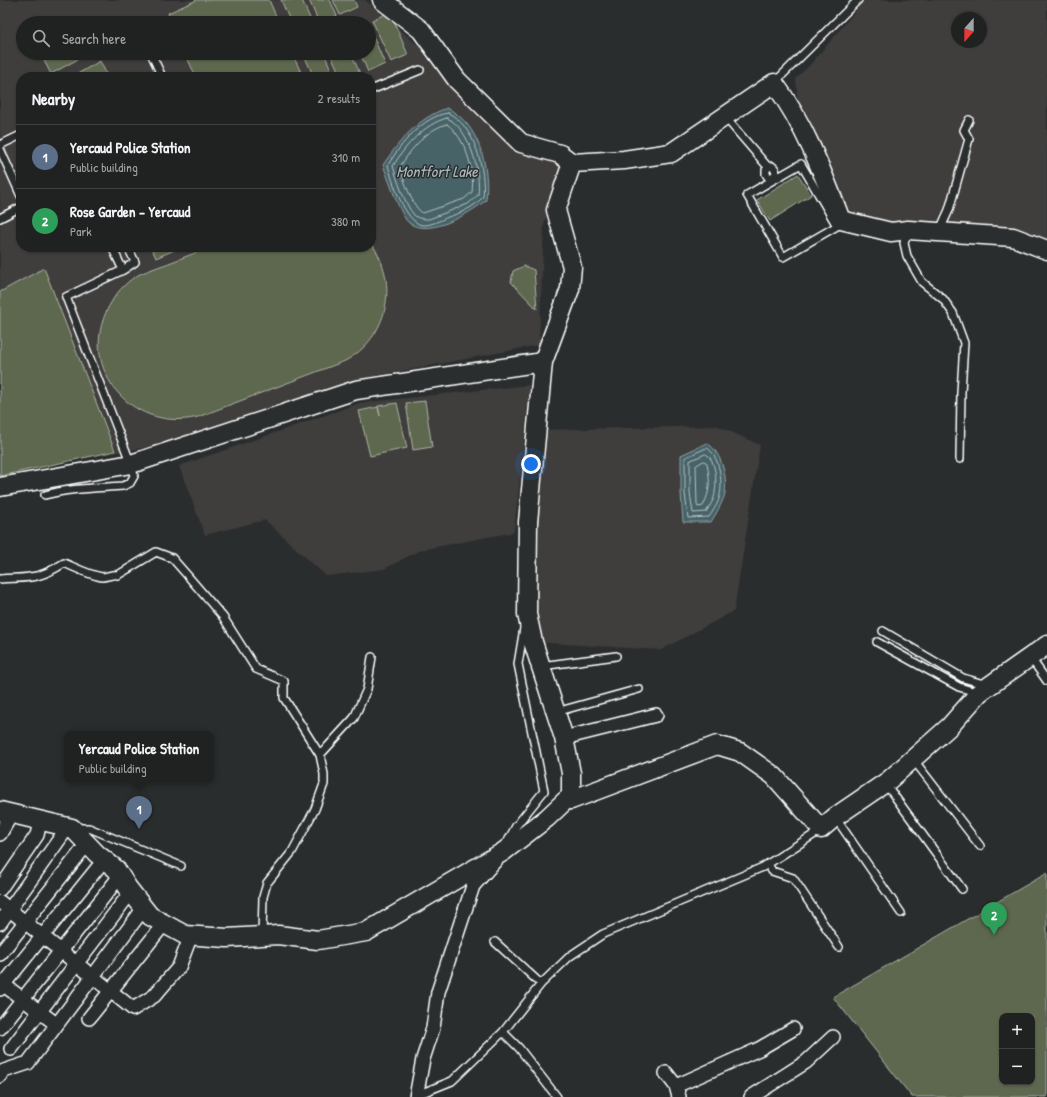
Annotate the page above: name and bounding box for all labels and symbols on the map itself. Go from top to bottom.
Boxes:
north arrow [951,12,987,48]
water label: Montfort Lake [396,160,478,182]
your location [521,454,541,474]
pin: 1 [126,796,152,829]
pin: 2 [981,902,1007,935]

